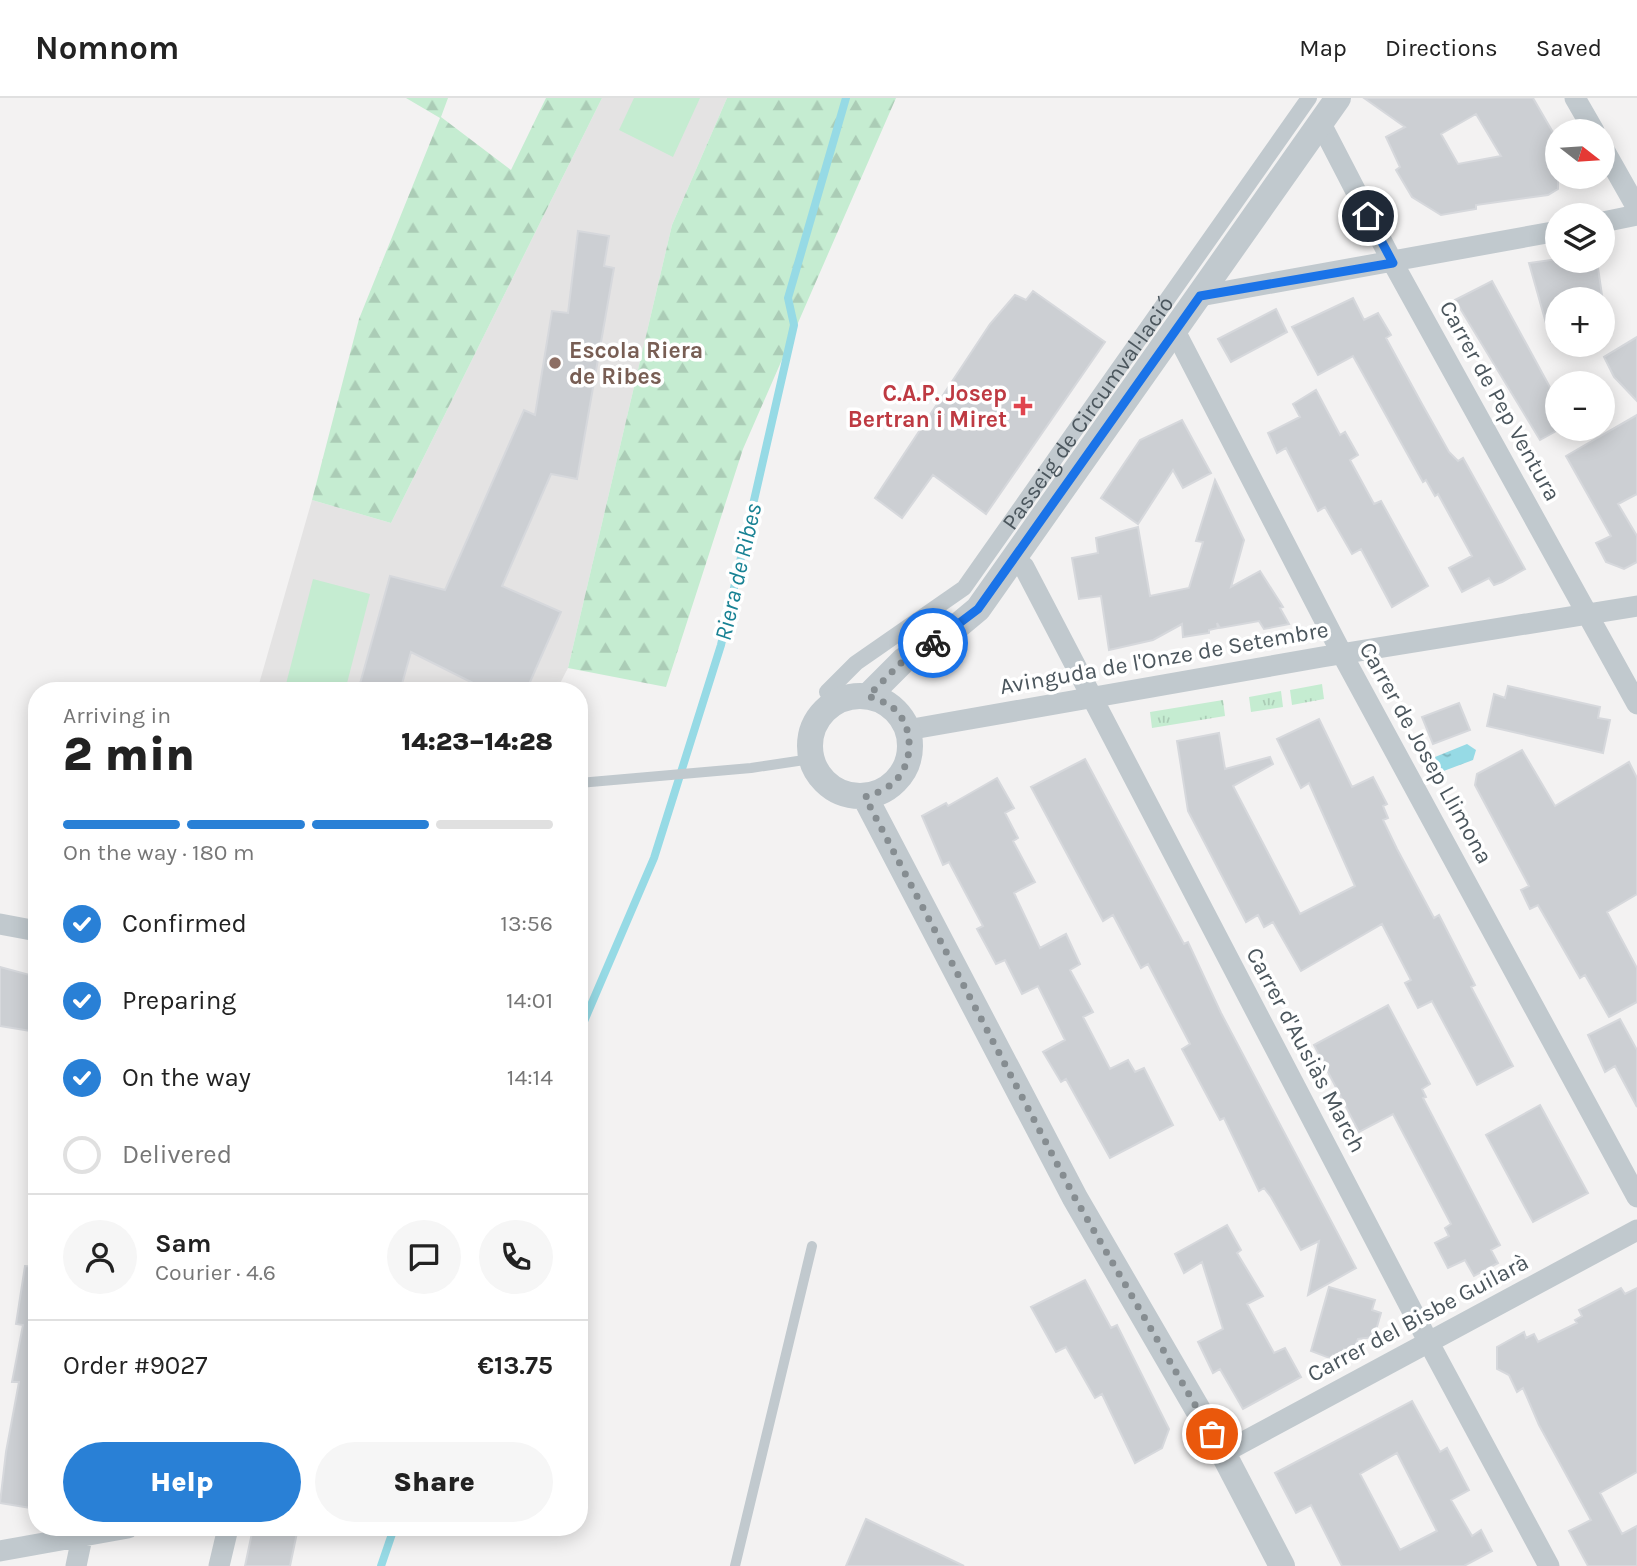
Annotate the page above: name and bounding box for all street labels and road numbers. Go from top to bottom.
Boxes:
street label: Passeig de Circumval·lació [996,291,1179,535]
street label: Carrer de Pep Ventura [1434,296,1566,506]
street label: Avinguda de l'Onze de Setembre [998,616,1330,700]
street label: Carrer de Josep Llimona [1354,637,1498,869]
street label: Carrer d'Ausiàs March [1241,943,1371,1157]
street label: Carrer del Bisbe Guilarà [1303,1248,1533,1388]

